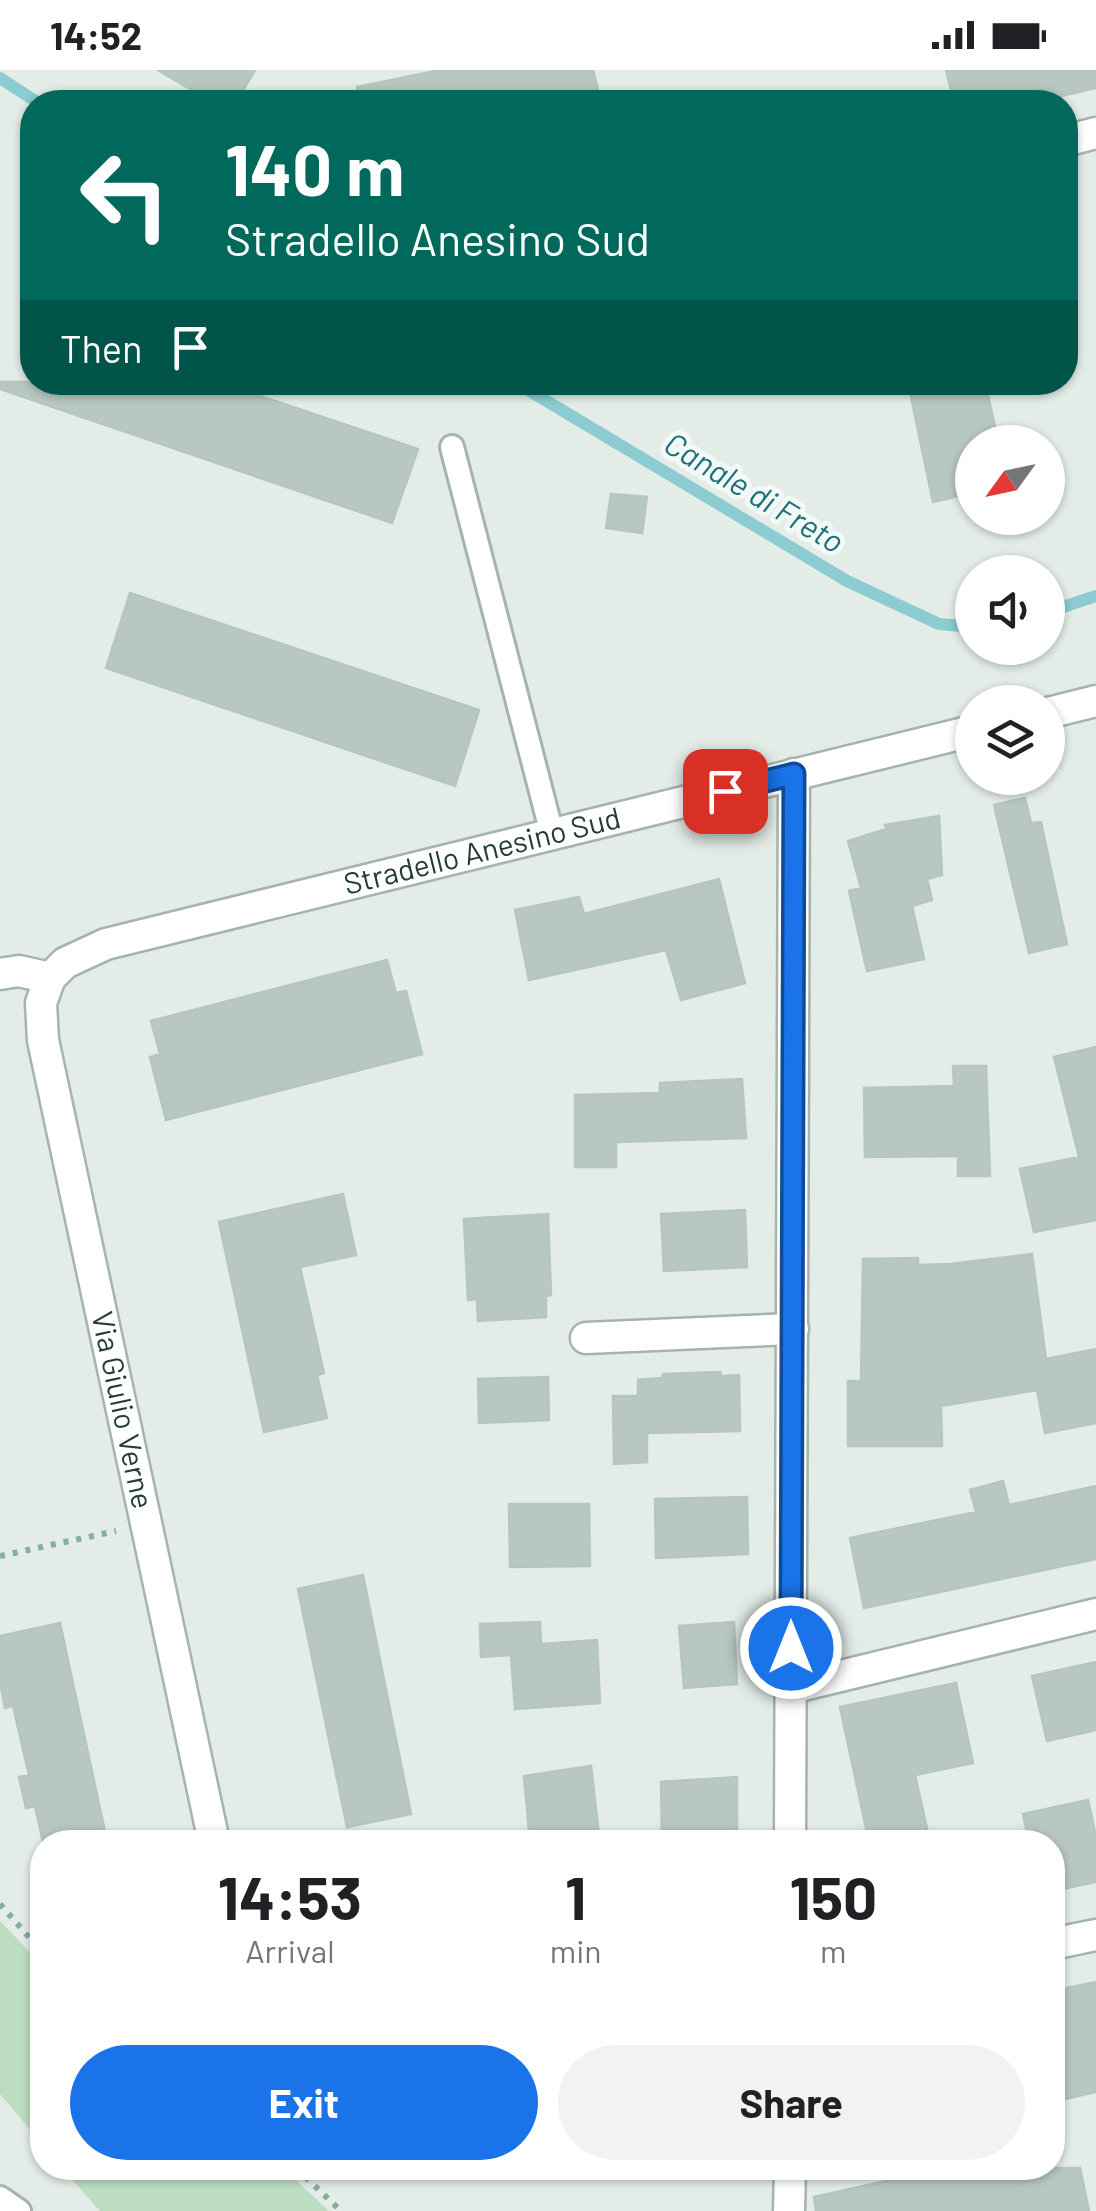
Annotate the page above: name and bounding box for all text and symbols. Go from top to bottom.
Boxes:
text: 14:52 [50,12,142,58]
text: 140 m [225,126,404,210]
icon: left [60,130,190,260]
text: Stradello Anesino Sud [225,211,650,265]
icon: arrive [163,320,218,375]
text: Then [60,325,143,371]
water label: Canale di Freto [658,423,852,560]
north arrow [955,425,1065,535]
map controls [955,425,1065,795]
button: sound [955,555,1065,665]
button: layers [955,685,1065,795]
pin [683,749,768,834]
icon: arrive [698,764,753,819]
street label: Stradello Anesino Sud [340,798,624,901]
street label: Via Giulio Verne [85,1308,162,1512]
position arrow [739,1596,843,1700]
text: 14:53 [218,1860,362,1932]
text: 1 [565,1860,586,1932]
text: 150 [789,1860,877,1932]
text: Arrival [245,1931,335,1969]
text: min [550,1931,602,1969]
text: m [820,1931,847,1969]
button: Exit [70,2045,538,2160]
button: Share [558,2045,1025,2160]

